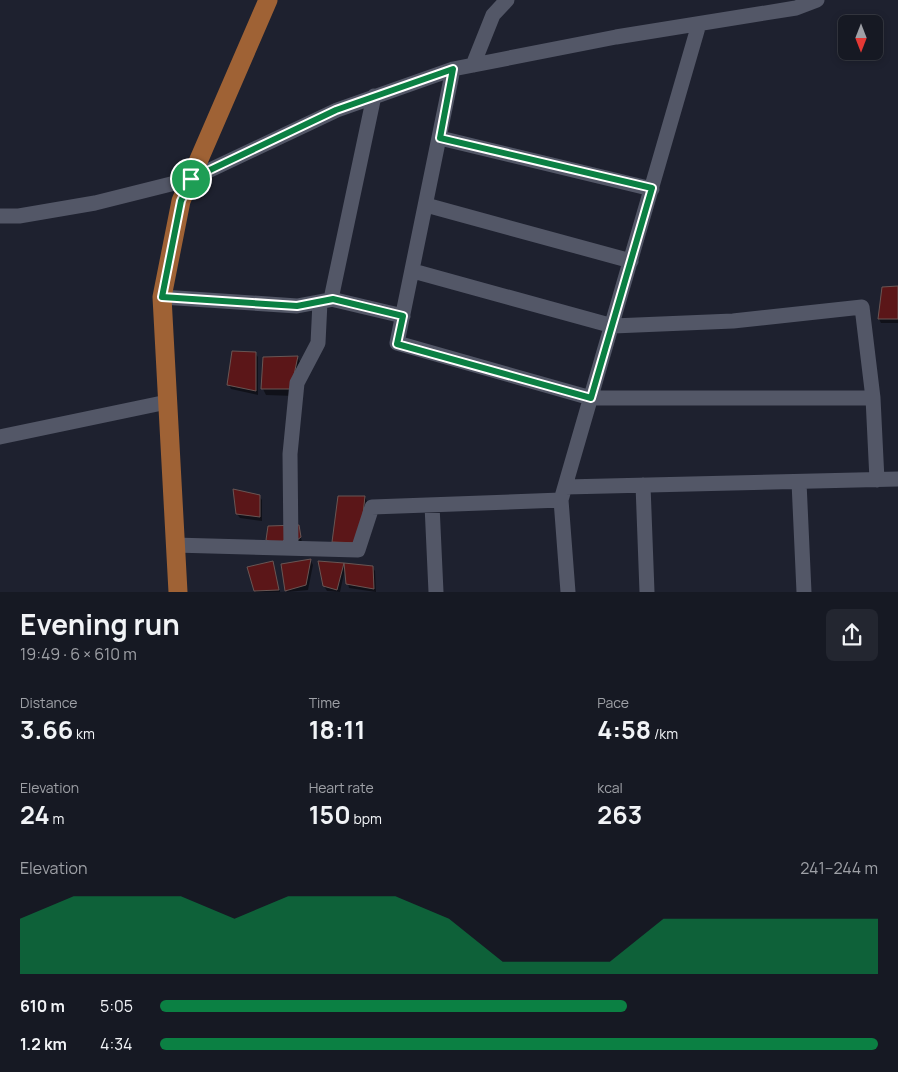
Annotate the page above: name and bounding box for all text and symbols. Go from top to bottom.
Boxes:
north arrow [838,15,882,60]
map controls [838,15,883,60]
pin [170,158,212,200]
icon: arrive [177,165,205,193]
text: Evening run [20,605,180,643]
button: share [826,609,878,661]
text: 19:49 · 6 × 610 m [20,643,137,665]
text: Distance [20,693,77,712]
text: Time [309,693,340,712]
text: Pace [597,693,629,712]
text: 3.66 [20,712,73,747]
text: 18:11 [309,712,365,747]
text: 4:58 [597,712,651,747]
text: km [73,724,95,743]
text: /km [651,724,678,743]
text: Elevation [20,778,79,797]
text: Heart rate [309,778,374,797]
text: kcal [597,778,623,797]
text: 24 [20,797,50,832]
text: 150 [309,797,351,832]
text: 263 [597,797,642,832]
text: m [50,809,64,828]
text: bpm [351,809,382,828]
text: Elevation [20,857,88,879]
text: 241–244 m [800,857,878,879]
text: 610 m [20,995,65,1017]
text: 5:05 [100,995,133,1017]
text: 1.2 km [20,1033,67,1055]
text: 4:34 [100,1033,133,1055]

